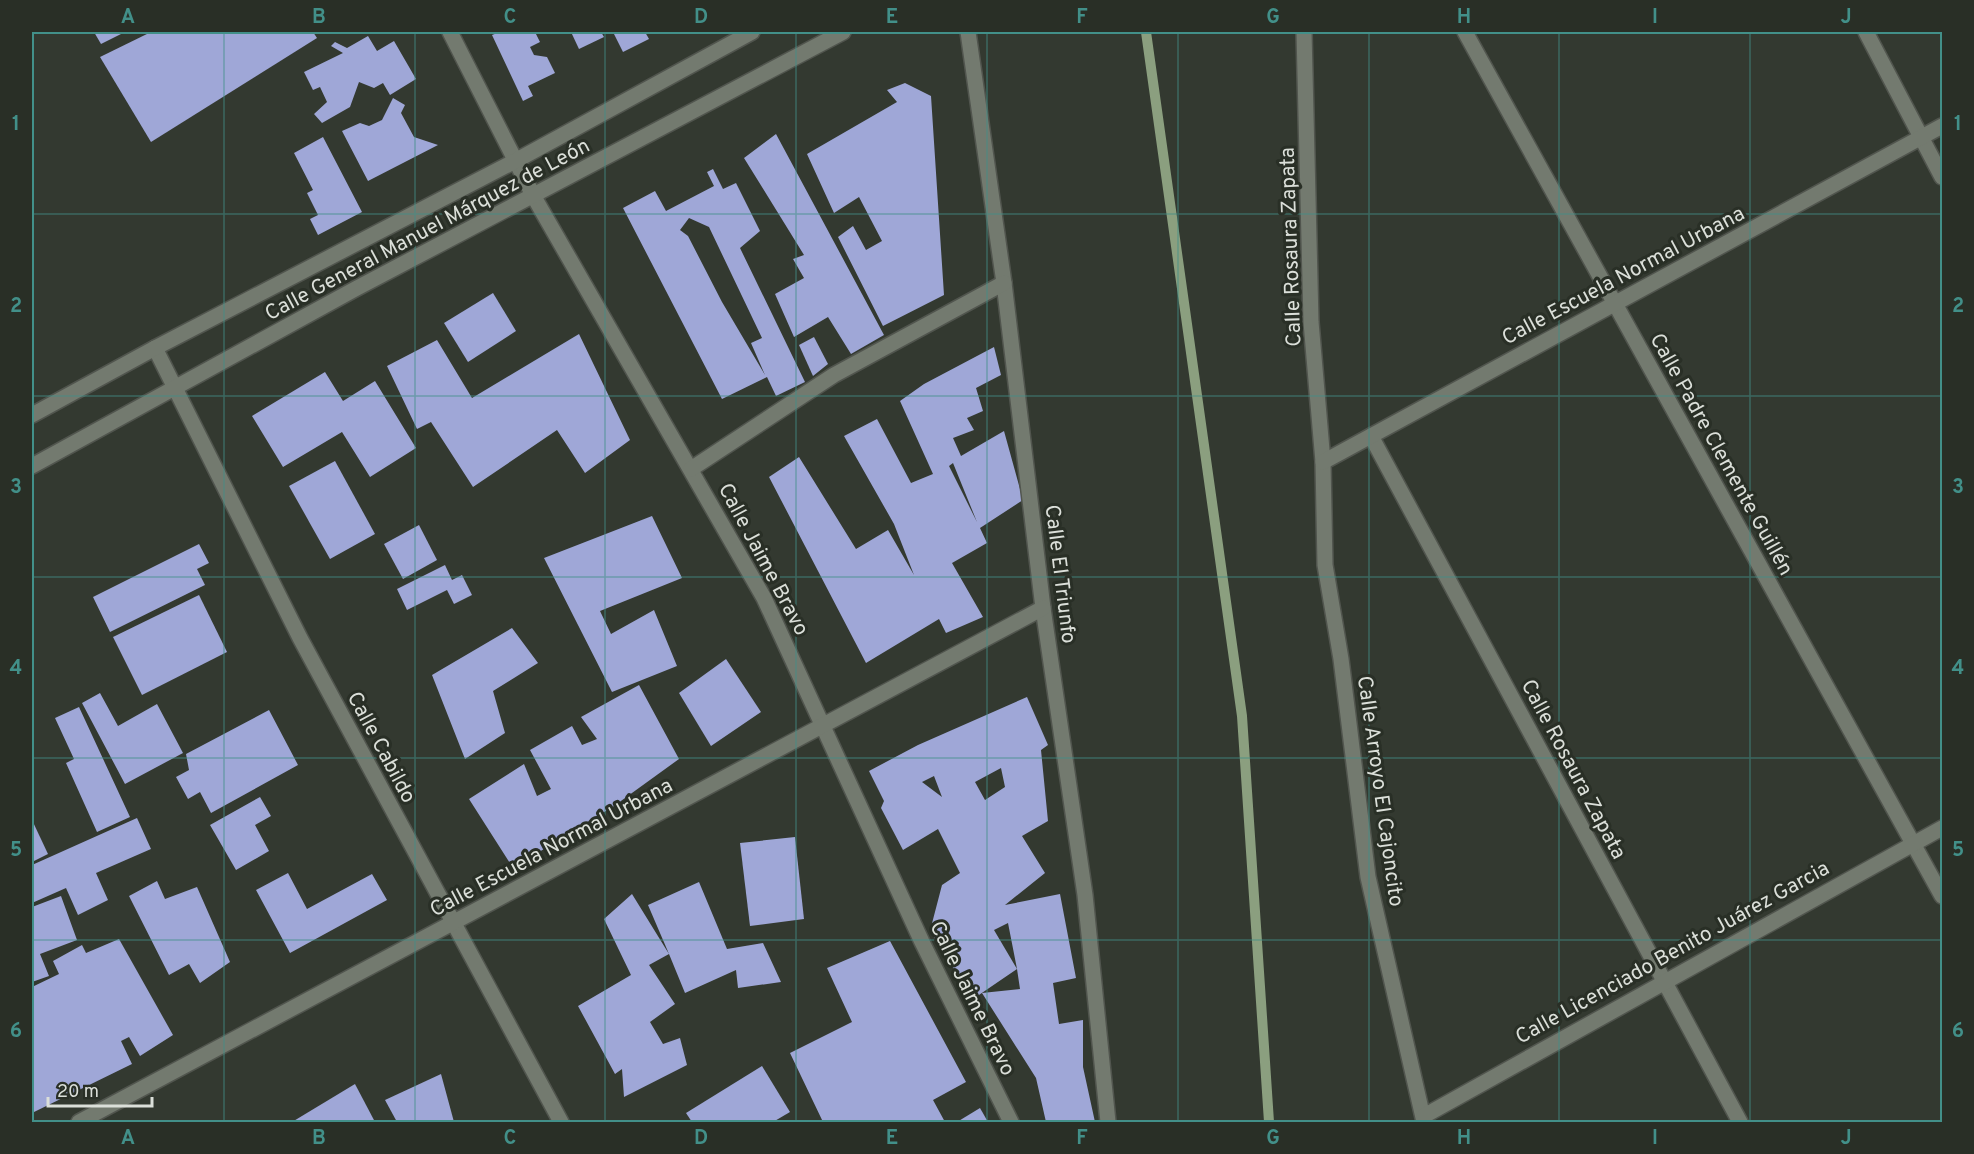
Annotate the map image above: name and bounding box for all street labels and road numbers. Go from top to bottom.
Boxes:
street label: Calle General Manuel Márquez de León [261,133,595,328]
street label: Calle Rosaura Zapata [1275,147,1308,347]
street label: Calle Escuela Normal Urbana [1498,201,1750,352]
street label: Calle Padre Clemente Guillén [1643,329,1799,581]
street label: Calle Jaime Bravo [711,479,814,641]
street label: Calle El Triunfo [1038,503,1081,645]
street label: Calle Arroyo El Cajoncito [1350,674,1409,908]
street label: Calle Rosaura Zapata [1514,675,1632,864]
street label: Calle Cabildo [340,687,421,808]
street label: Calle Escuela Normal Urbana [426,773,678,924]
street label: Calle Licenciado Benito Juárez Garcia [1511,855,1834,1051]
street label: Calle Jaime Bravo [922,917,1021,1081]

